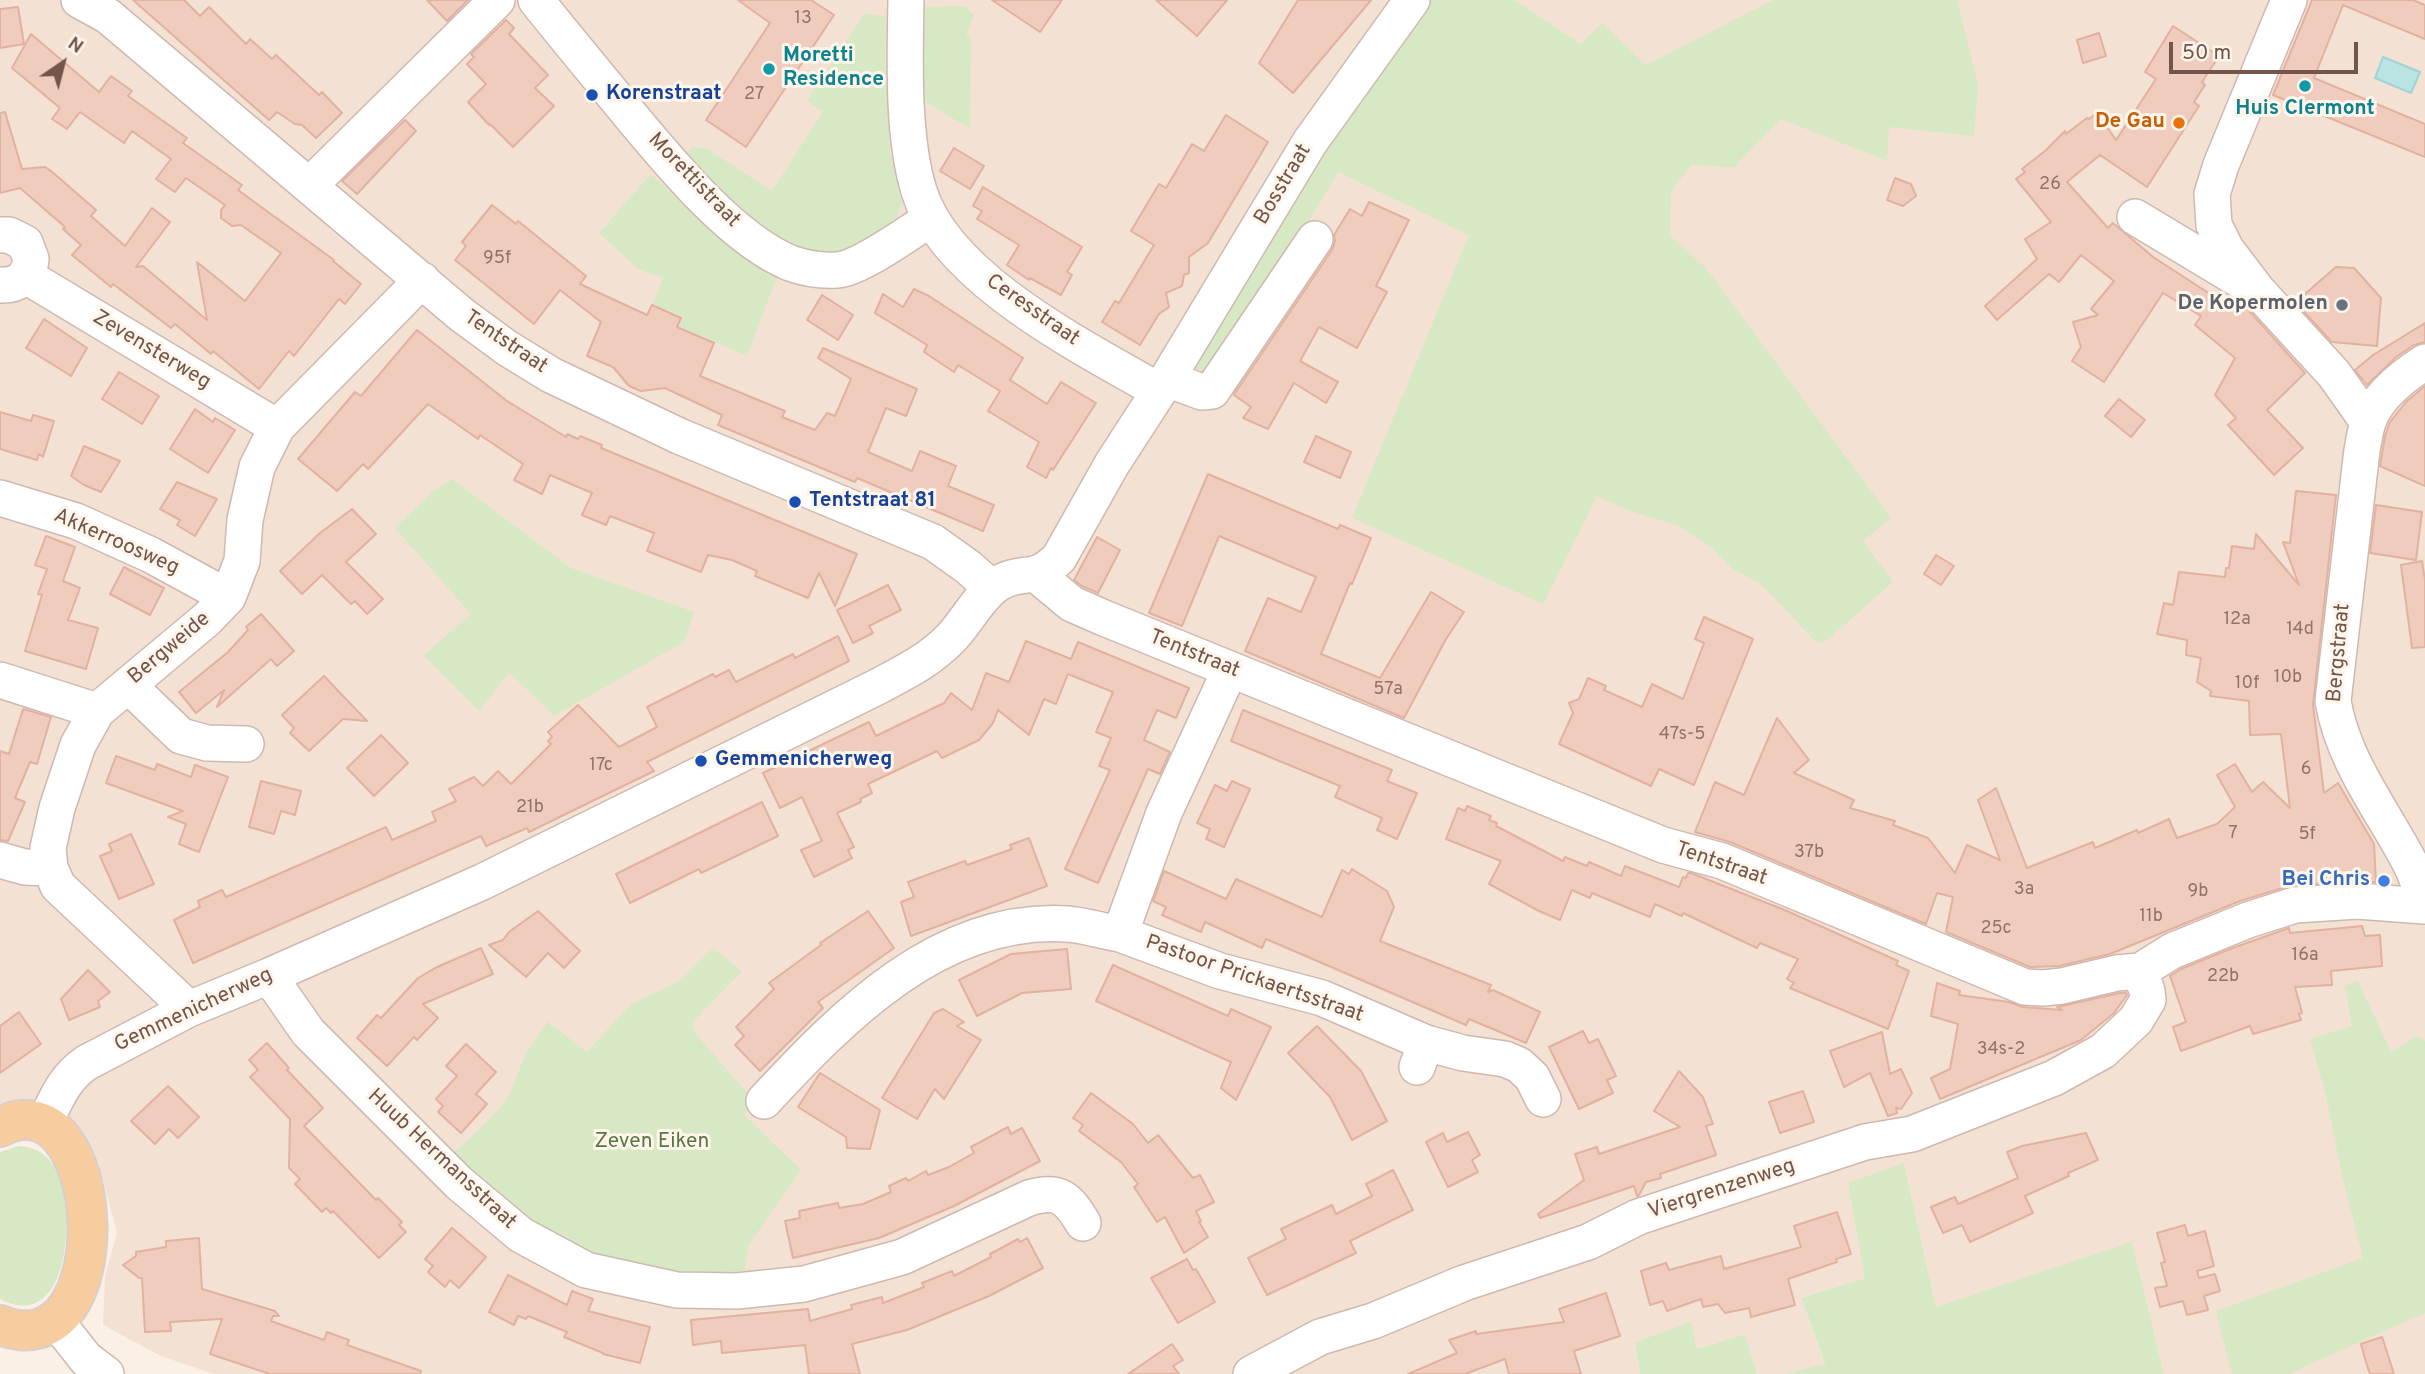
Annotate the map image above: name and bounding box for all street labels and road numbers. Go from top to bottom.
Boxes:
street label: Morettistraat [642,128,744,234]
street label: Bosstraat [1250,140,1318,230]
street label: Ceresstraat [981,270,1083,352]
street label: Zevensterweg [87,306,215,396]
street label: Tentstraat [458,306,552,380]
street label: Akkerroosweg [49,504,183,582]
street label: Bergstraat [2323,602,2357,704]
street label: Bergweide [124,607,216,691]
street label: Tentstraat [1145,625,1243,685]
street label: Tentstraat [1672,838,1770,892]
street label: Pastoor Prickaertsstraat [1142,931,1366,1029]
street label: Gemmenicherweg [111,963,277,1059]
street label: Huub Hermansstraat [361,1084,521,1236]
street label: Viergrenzenweg [1645,1154,1799,1226]

